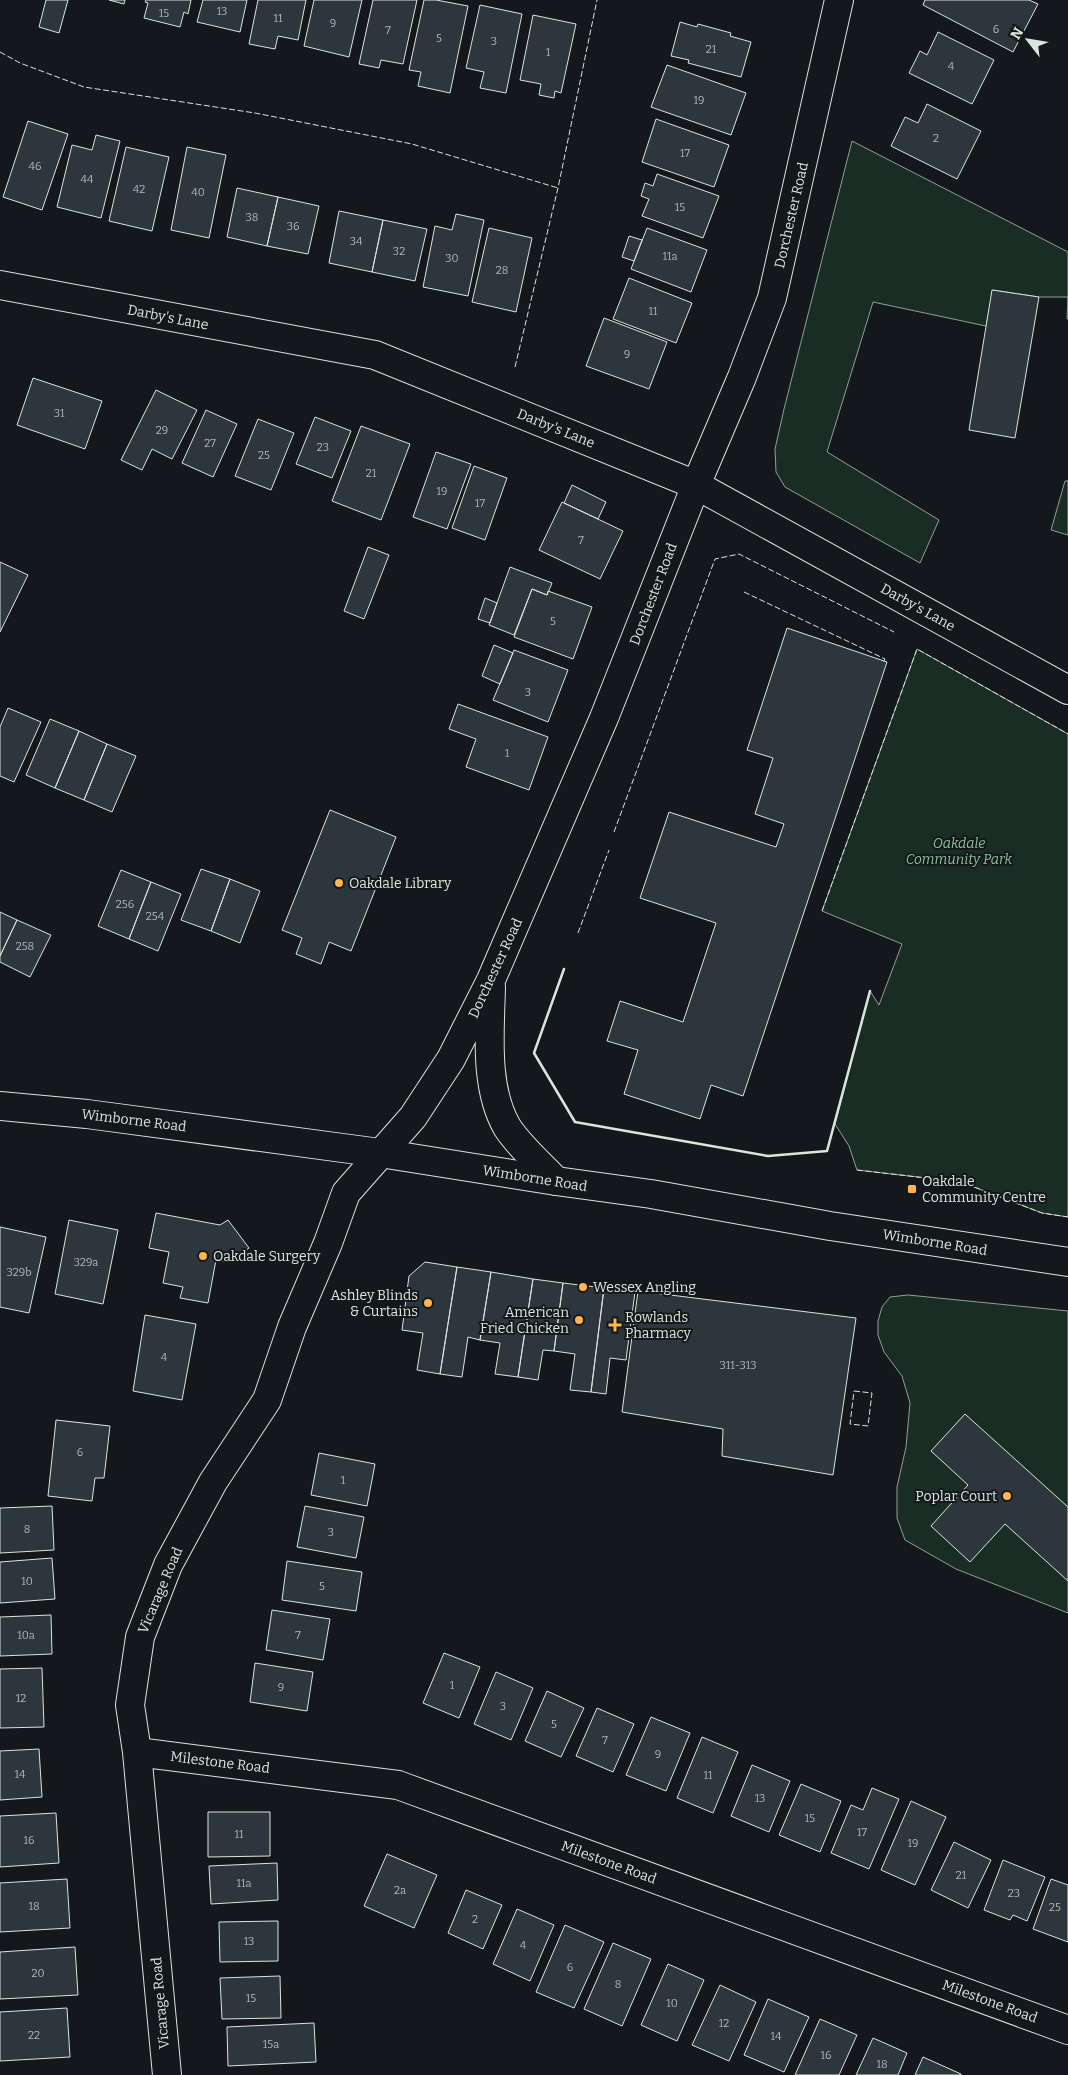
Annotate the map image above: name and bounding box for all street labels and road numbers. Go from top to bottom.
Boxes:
street label: Dorchester Road [771,160,812,270]
street label: Darby's Lane [126,301,210,334]
street label: Darby's Lane [514,405,597,452]
street label: Dorchester Road [626,541,681,648]
street label: Darby's Lane [878,580,958,635]
street label: Dorchester Road [465,916,526,1021]
street label: Wimborne Road [80,1106,187,1135]
street label: Wimborne Road [481,1162,588,1195]
street label: Wimborne Road [881,1226,988,1259]
street label: Vicarage Road [135,1544,186,1636]
street label: Milestone Road [169,1748,271,1777]
street label: Milestone Road [559,1837,659,1888]
street label: Vicarage Road [148,1956,173,2050]
street label: Milestone Road [940,1976,1040,2027]

